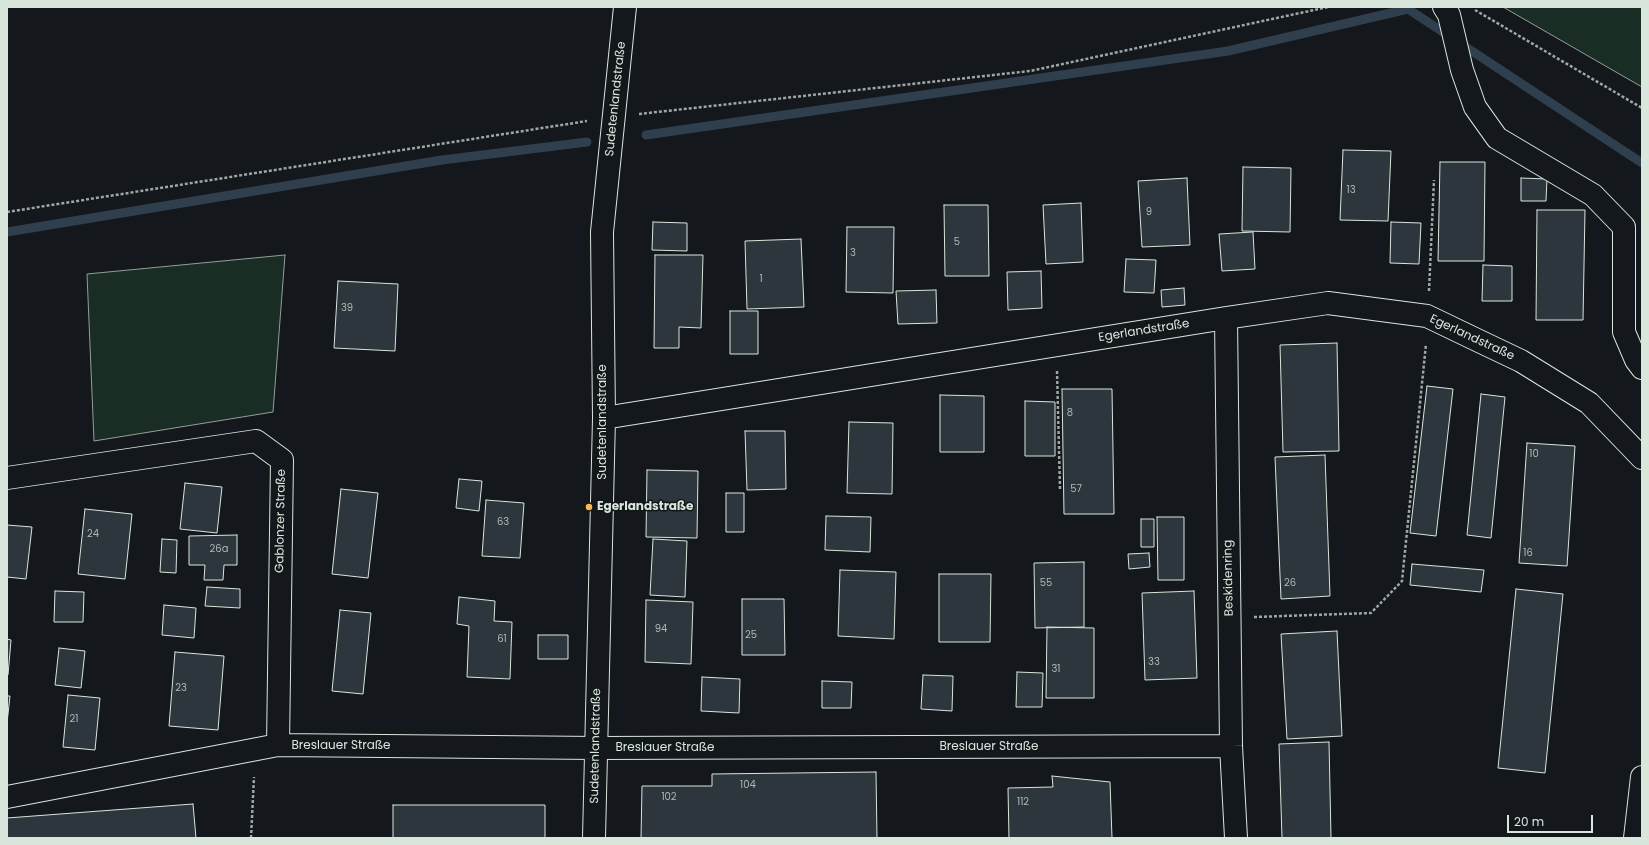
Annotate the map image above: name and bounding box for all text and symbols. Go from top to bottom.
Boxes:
street label: Sudetenlandstraße [603,41,629,157]
house number: 13 [1346,184,1356,196]
house number: 9 [1146,206,1152,218]
house number: 5 [954,236,960,248]
house number: 3 [850,247,856,259]
house number: 1 [759,273,763,285]
house number: 39 [341,302,353,314]
street label: Egerlandstraße [1427,312,1517,364]
street label: Egerlandstraße [1098,317,1190,345]
street label: Sudetenlandstraße [596,364,610,480]
house number: 8 [1067,407,1073,419]
house number: 10 [1529,448,1539,460]
street label: Gablonzer Straße [273,469,289,573]
house number: 57 [1070,483,1082,495]
place label: Egerlandstraße [597,500,693,514]
marker: Egerlandstraße [584,502,594,512]
house number: 63 [497,516,509,528]
house number: 24 [87,528,99,540]
street label: Beskidenring [1221,540,1237,616]
house number: 26a [210,543,228,555]
house number: 16 [1523,547,1533,559]
house number: 55 [1040,577,1052,589]
house number: 26 [1284,577,1296,589]
house number: 94 [655,623,667,635]
house number: 25 [745,629,757,641]
house number: 61 [497,633,507,645]
house number: 33 [1148,656,1160,668]
house number: 31 [1051,663,1061,675]
house number: 23 [175,682,187,694]
street label: Sudetenlandstraße [588,688,604,804]
house number: 21 [70,713,78,725]
street label: Breslauer Straße [291,739,391,753]
street label: Breslauer Straße [939,740,1039,754]
street label: Breslauer Straße [615,741,715,755]
house number: 104 [740,779,756,791]
house number: 102 [661,791,677,803]
house number: 112 [1017,796,1029,808]
scale bar [1509,807,1595,833]
text: 20 m [1514,813,1544,830]

